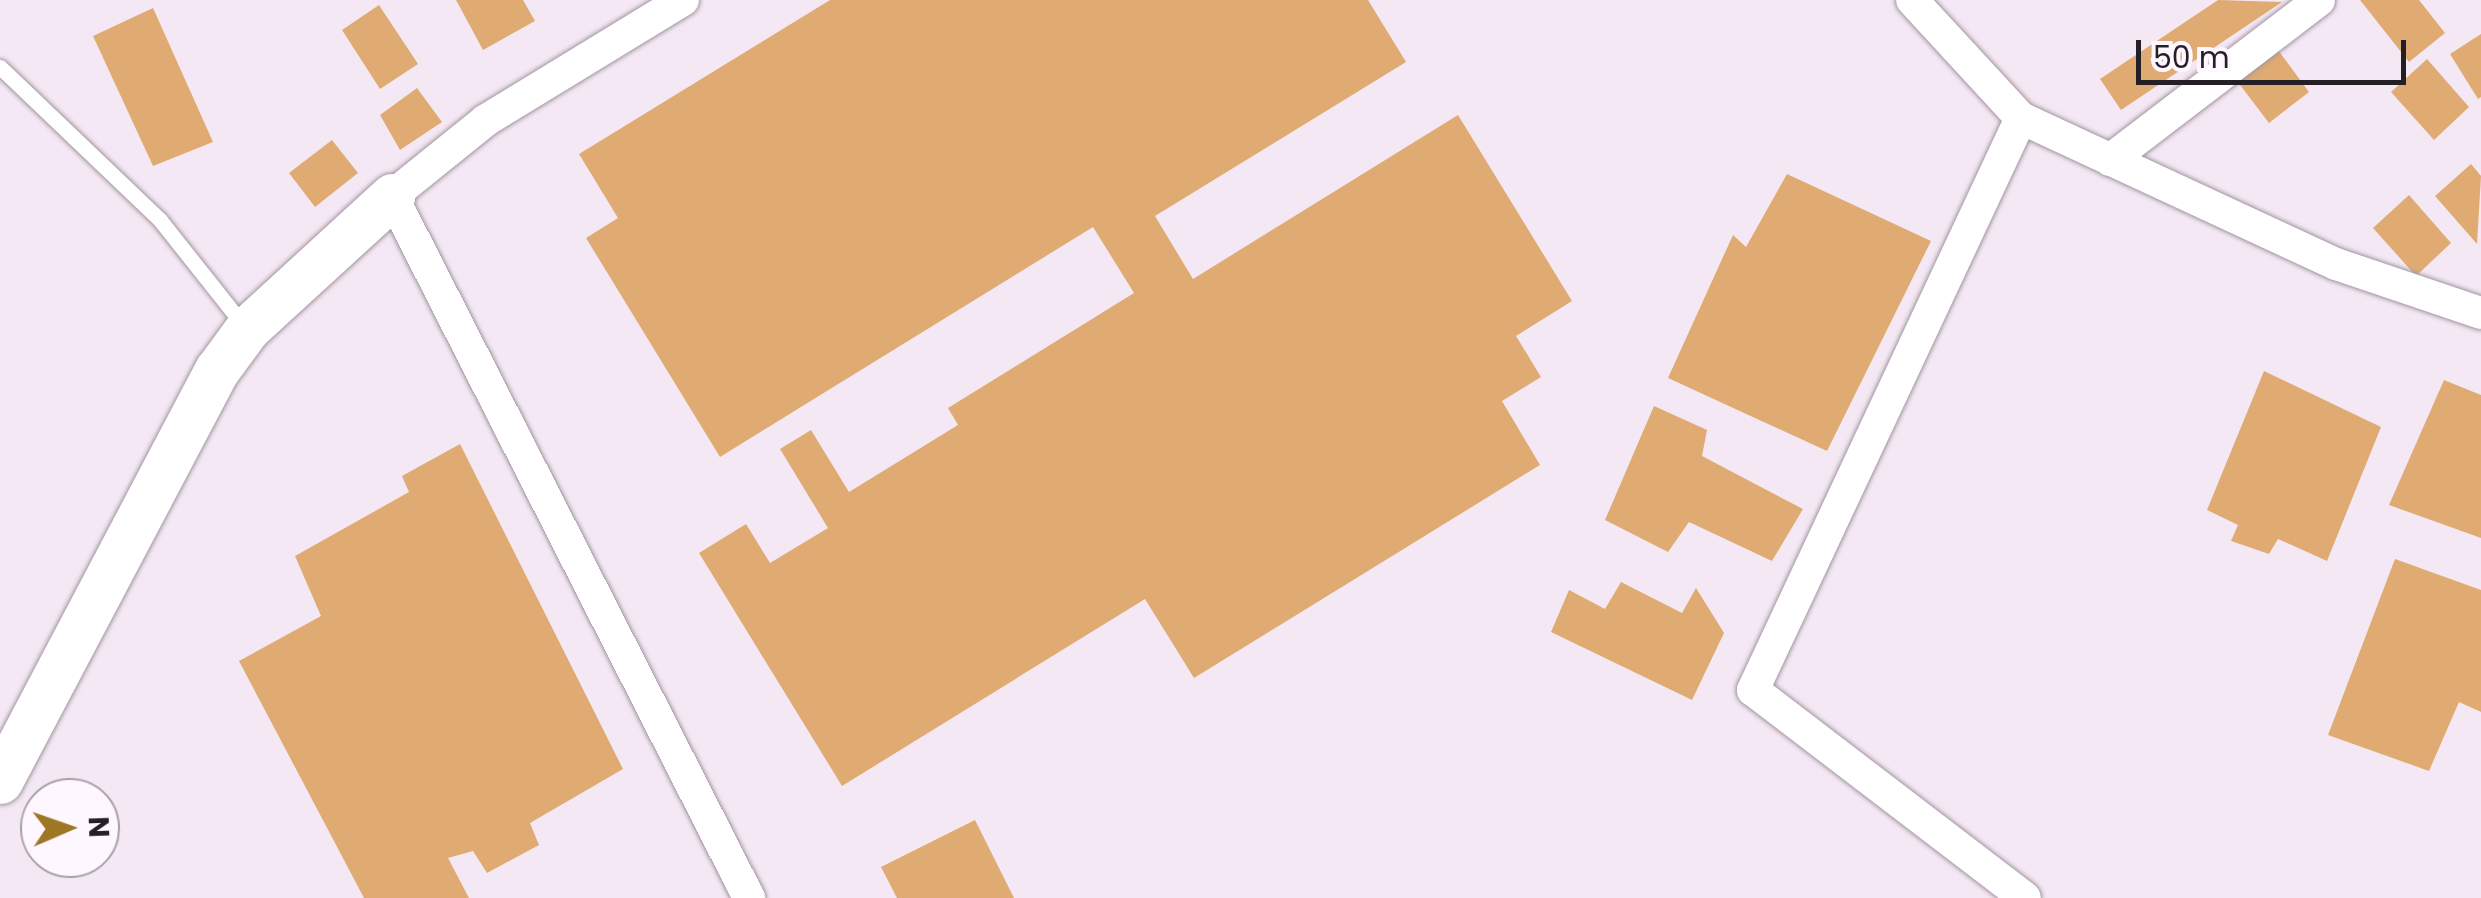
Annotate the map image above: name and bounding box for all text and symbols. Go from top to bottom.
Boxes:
scale bar [2141,20,2411,82]
text: 50 m [2153,36,2230,79]
north arrow [20,778,120,878]
text: N [79,816,118,838]

